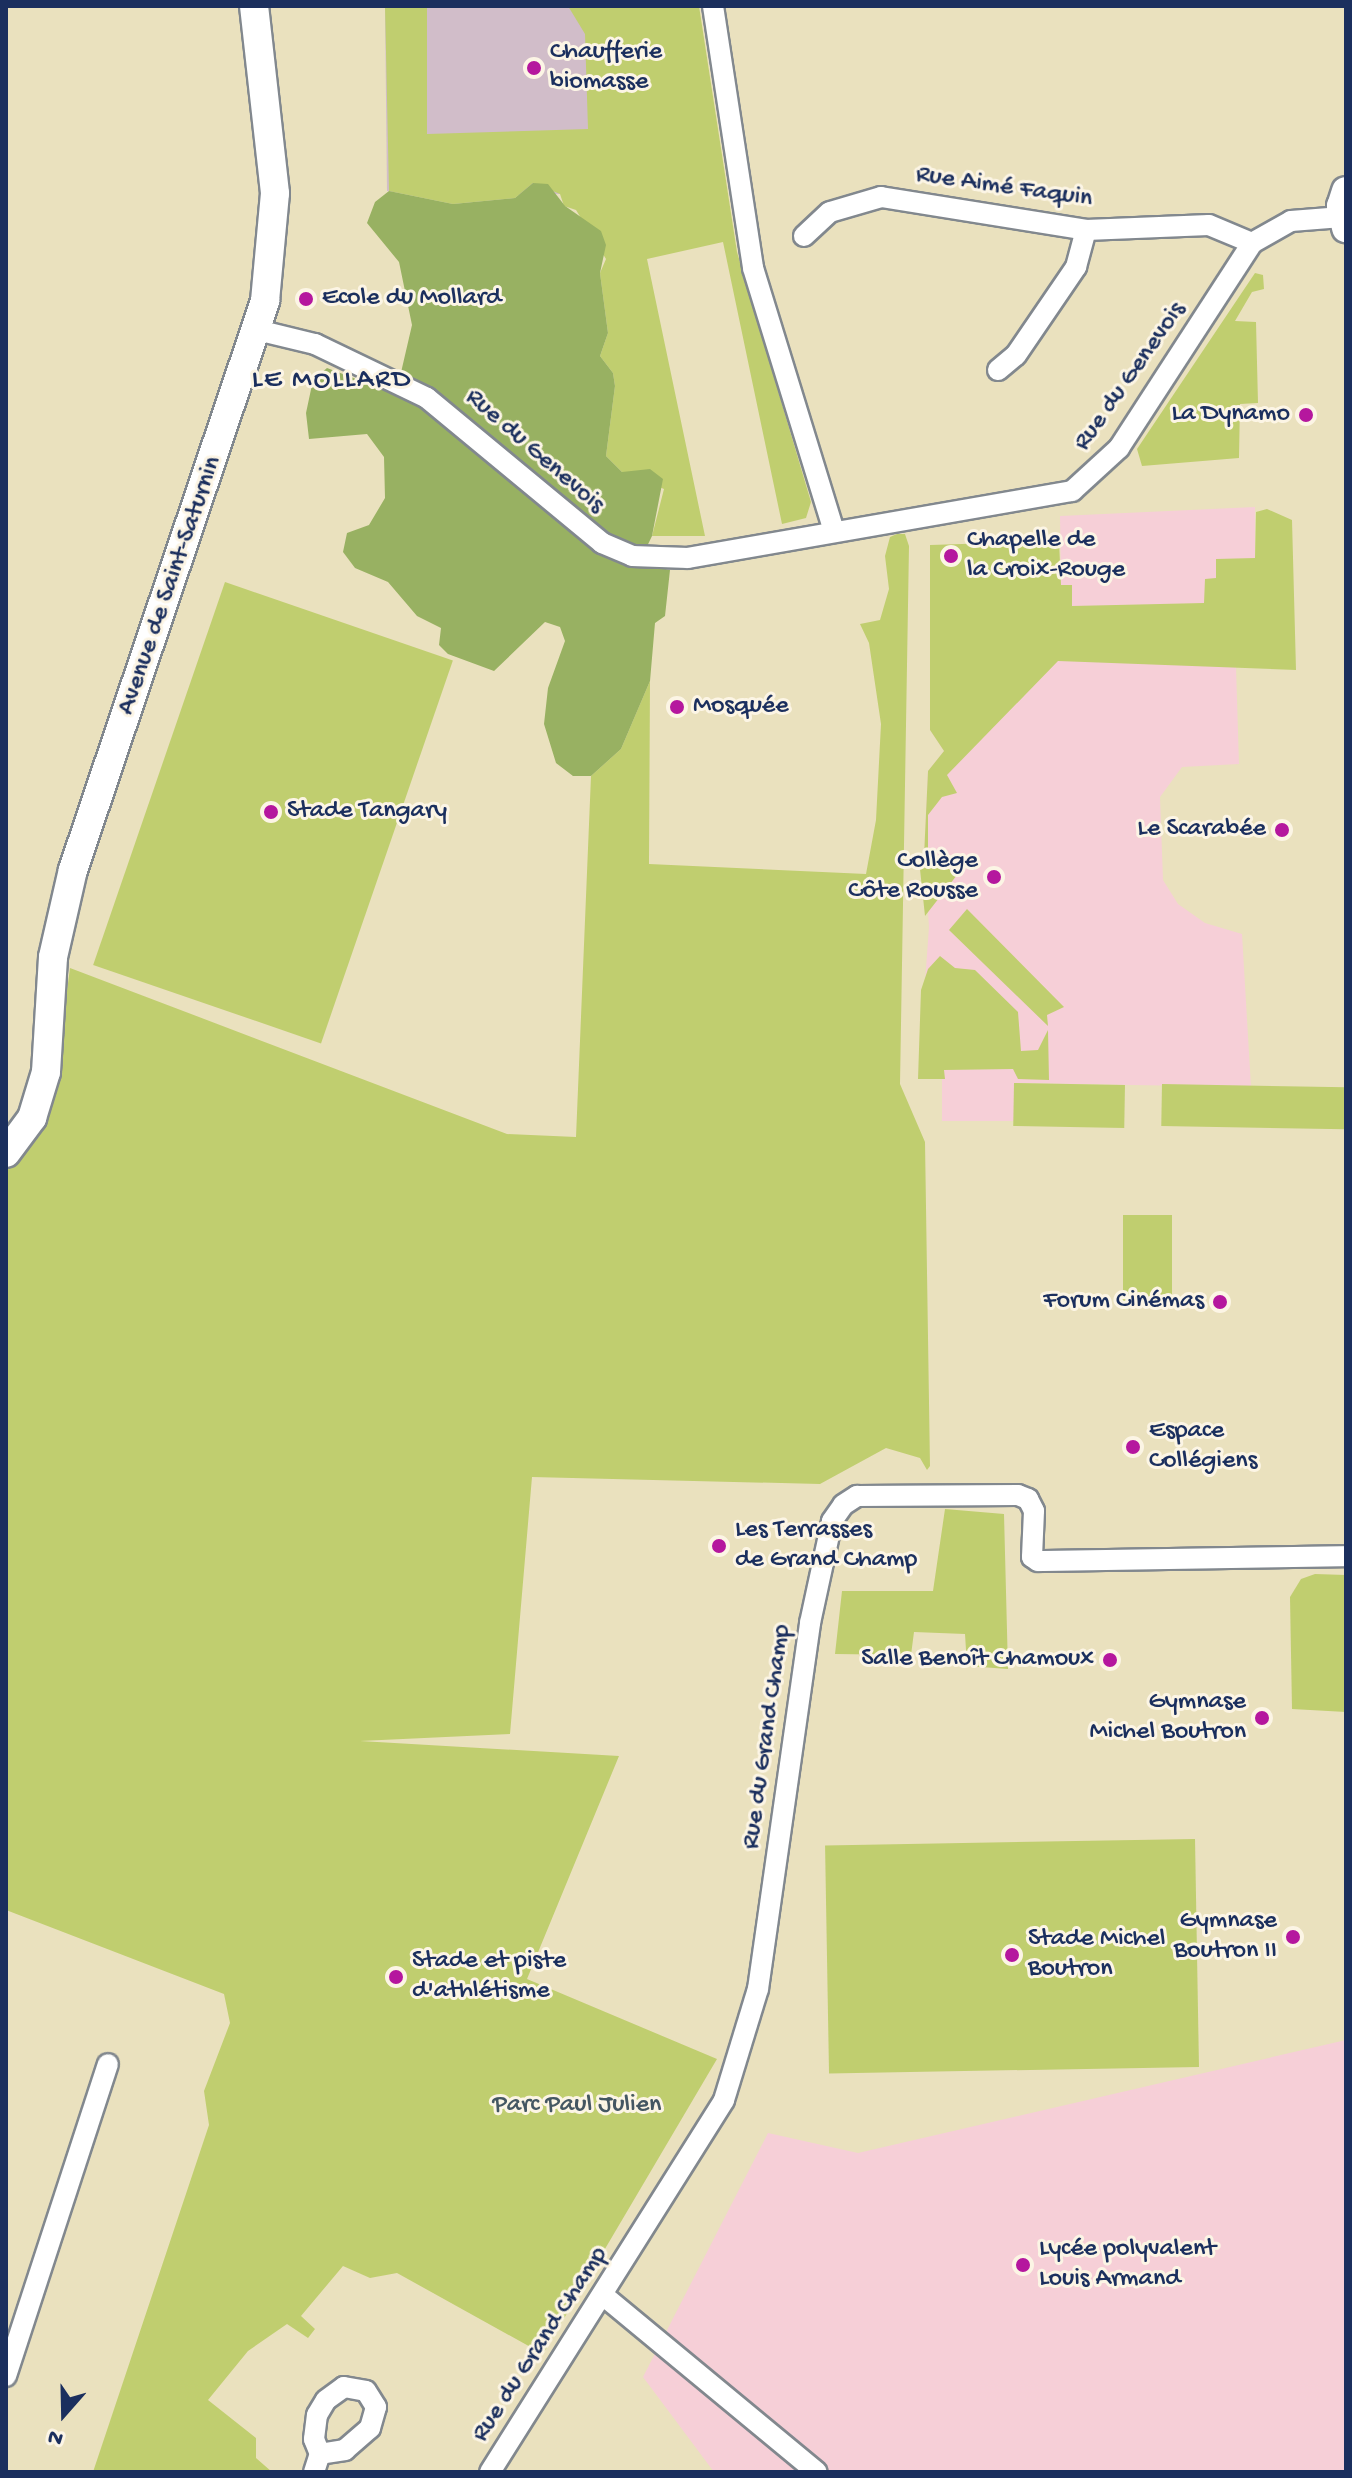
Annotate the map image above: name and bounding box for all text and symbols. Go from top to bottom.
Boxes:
place label: Chaufferie biomasse [550,37,662,98]
marker: Chaufferie biomasse [525,59,543,77]
street label: Rue Aimé Faquin [914,160,1094,216]
place label: Ecole du Mollard [322,283,501,315]
marker: Ecole du Mollard [297,290,315,308]
street label: Rue du Genevois [1068,296,1194,458]
district label: LE MOLLARD [252,364,412,398]
street label: Rue du Genevois [458,383,610,521]
place label: La Dynamo [1171,399,1290,431]
marker: La Dynamo [1297,406,1315,424]
street label: Avenue de Saint-Saturnin [112,453,230,719]
place label: Chapelle de la Croix-Rouge [967,525,1125,586]
marker: Chapelle de la Croix-Rouge [942,547,960,565]
place label: Mosquée [693,691,789,723]
marker: Mosquée [668,698,686,716]
place label: Stade Tangary [287,796,447,828]
marker: Stade Tangary [262,803,280,821]
place label: Le Scarabée [1137,814,1266,846]
marker: Le Scarabée [1273,821,1291,839]
place label: Collège Côte Rousse [848,846,978,908]
marker: Collège Côte Rousse [985,868,1003,886]
place label: Forum Cinémas [1043,1286,1204,1318]
marker: Forum Cinémas [1211,1293,1229,1311]
place label: Espace Collégiens [1149,1416,1257,1478]
marker: Espace Collégiens [1124,1438,1142,1456]
place label: Les Terrasses de Grand Champ [735,1515,917,1576]
marker: Les Terrasses de Grand Champ [710,1537,728,1555]
street label: Rue du Grand Champ [737,1623,799,1851]
place label: Salle Benoît Chamoux [861,1644,1094,1676]
marker: Salle Benoît Chamoux [1101,1651,1119,1669]
place label: Gymnase Michel Boutron [1090,1687,1246,1748]
marker: Gymnase Michel Boutron [1253,1709,1271,1727]
place label: Gymnase Boutron II [1174,1906,1277,1968]
place label: Stade Michel Boutron [1028,1924,1166,1986]
marker: Gymnase Boutron II [1284,1928,1302,1946]
place label: Stade et piste d'athlétisme [412,1946,566,2008]
marker: Stade Michel Boutron [1003,1946,1021,1964]
marker: Stade et piste d'athlétisme [387,1968,405,1986]
park label: Parc Paul Julien [493,2090,661,2122]
place label: Lycée polyvalent Louis Armand [1039,2234,1216,2296]
street label: Rue du Grand Champ [466,2242,616,2448]
marker: Lycée polyvalent Louis Armand [1014,2256,1032,2274]
north arrow [24,2374,104,2454]
text: N [45,2422,67,2451]

